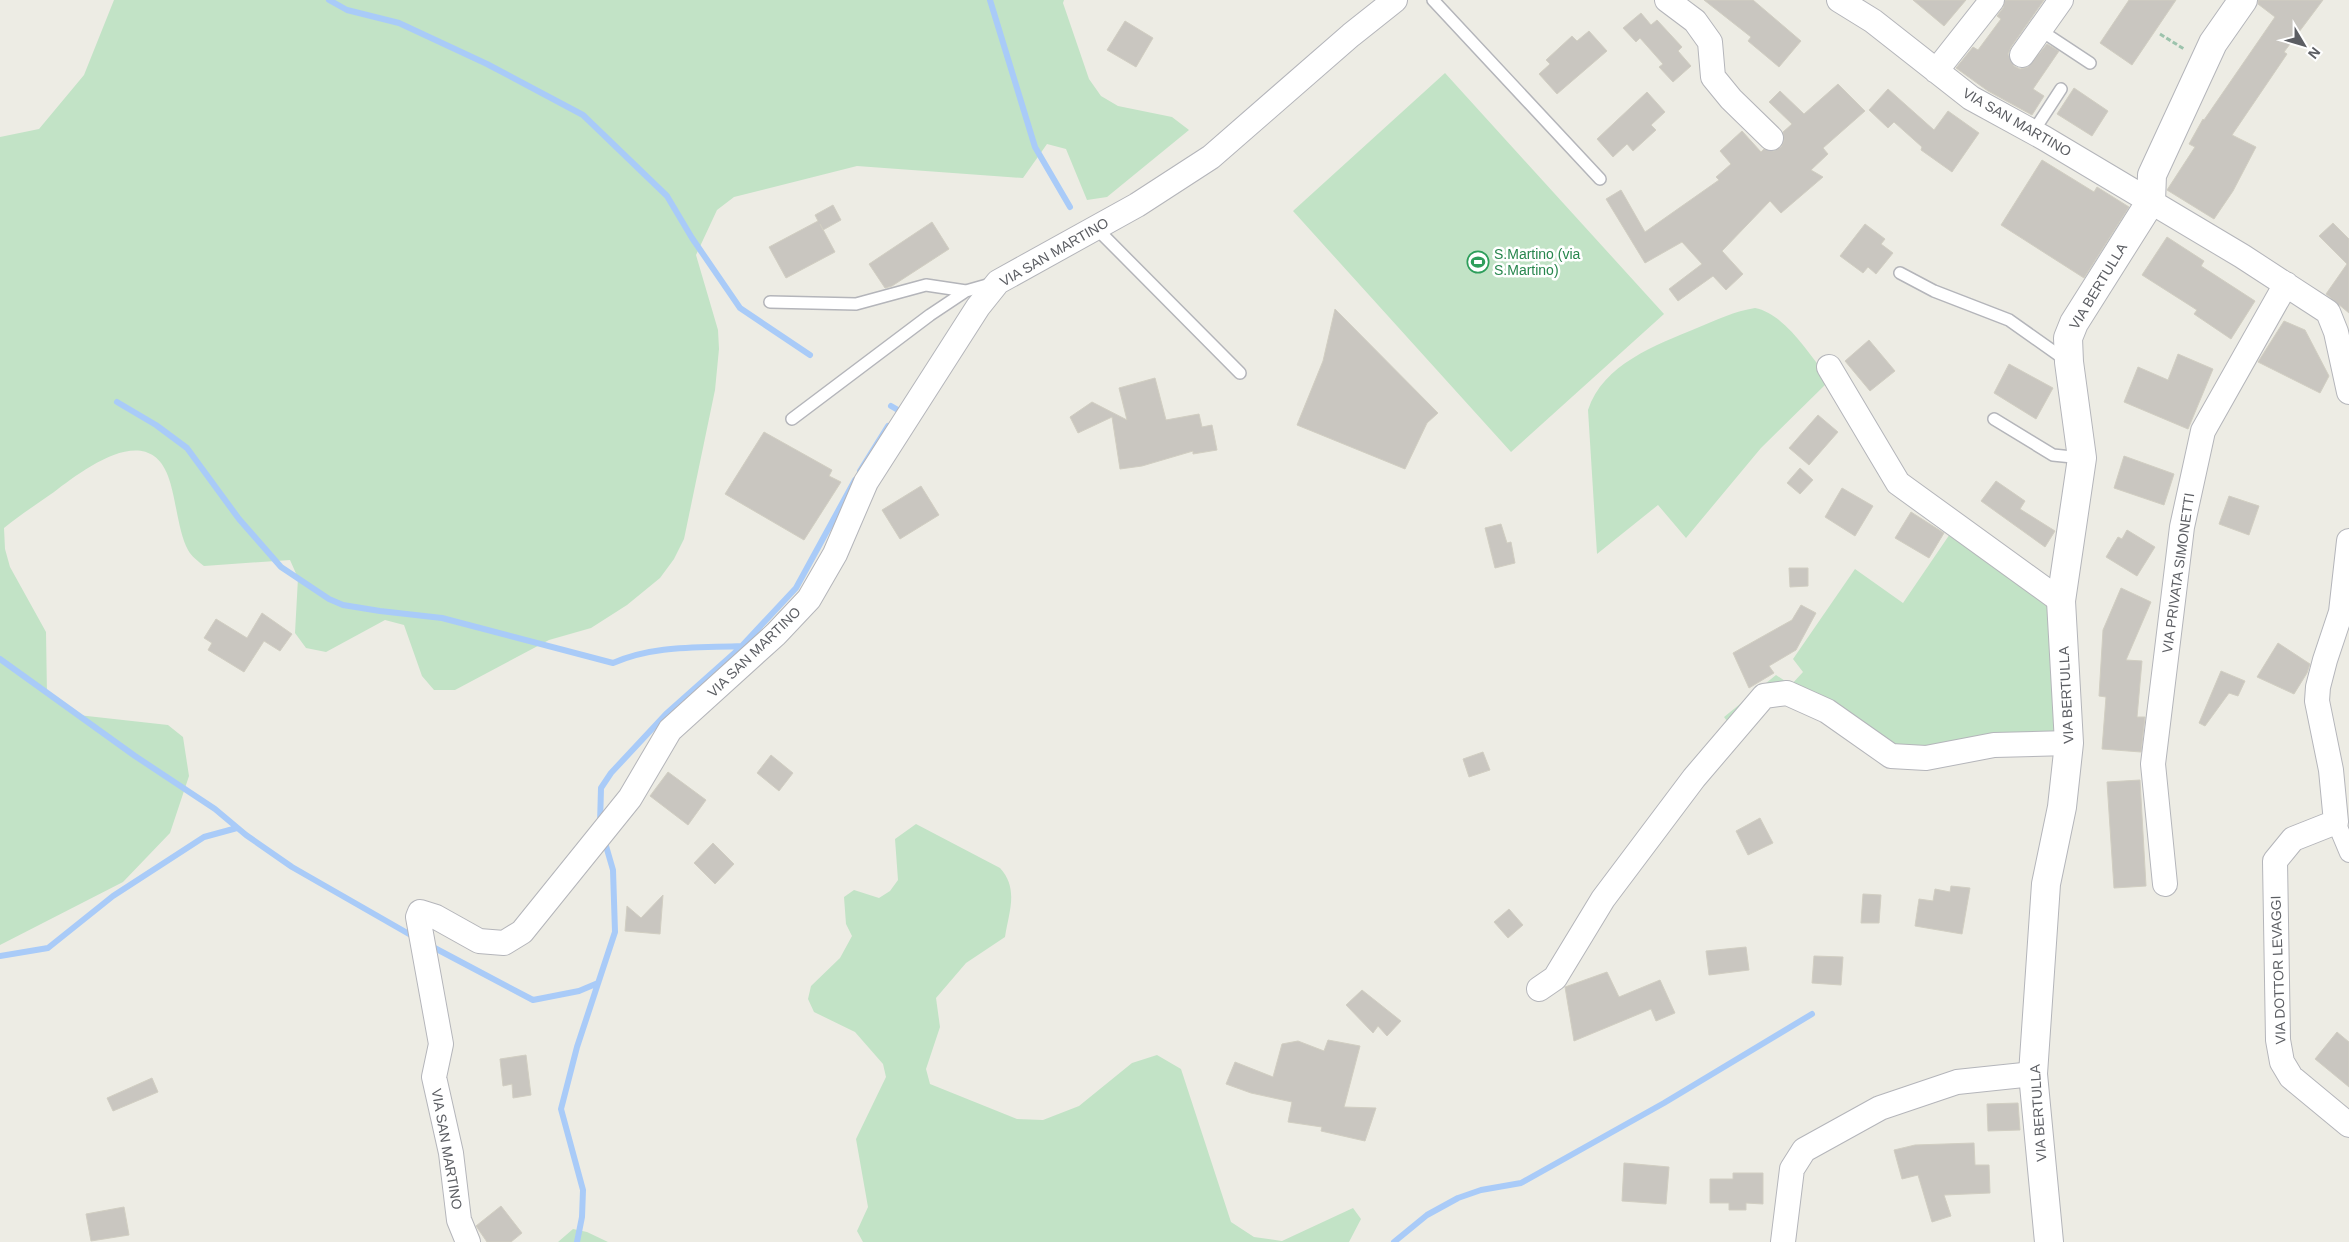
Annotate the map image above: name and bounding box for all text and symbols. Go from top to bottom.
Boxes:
north arrow [2279,20,2329,70]
text: N [2305,44,2324,62]
street label: VIA SAN MARTINO [1960,84,2074,160]
street label: VIA SAN MARTINO [997,214,1111,290]
street label: VIA BERTULLA [2066,239,2130,332]
place label: S.Martino (via S.Martino) [1494,246,1581,278]
sports icon: S.Martino (via S.Martino) [1466,250,1490,274]
street label: VIA PRIVATA SIMONETTI [2159,492,2197,654]
street label: VIA SAN MARTINO [704,604,804,700]
street label: VIA BERTULLA [2055,645,2077,744]
street label: VIA DOTTOR LEVAGGI [2267,895,2289,1045]
street label: VIA BERTULLA [2027,1063,2049,1162]
street label: VIA SAN MARTINO [428,1087,466,1211]

